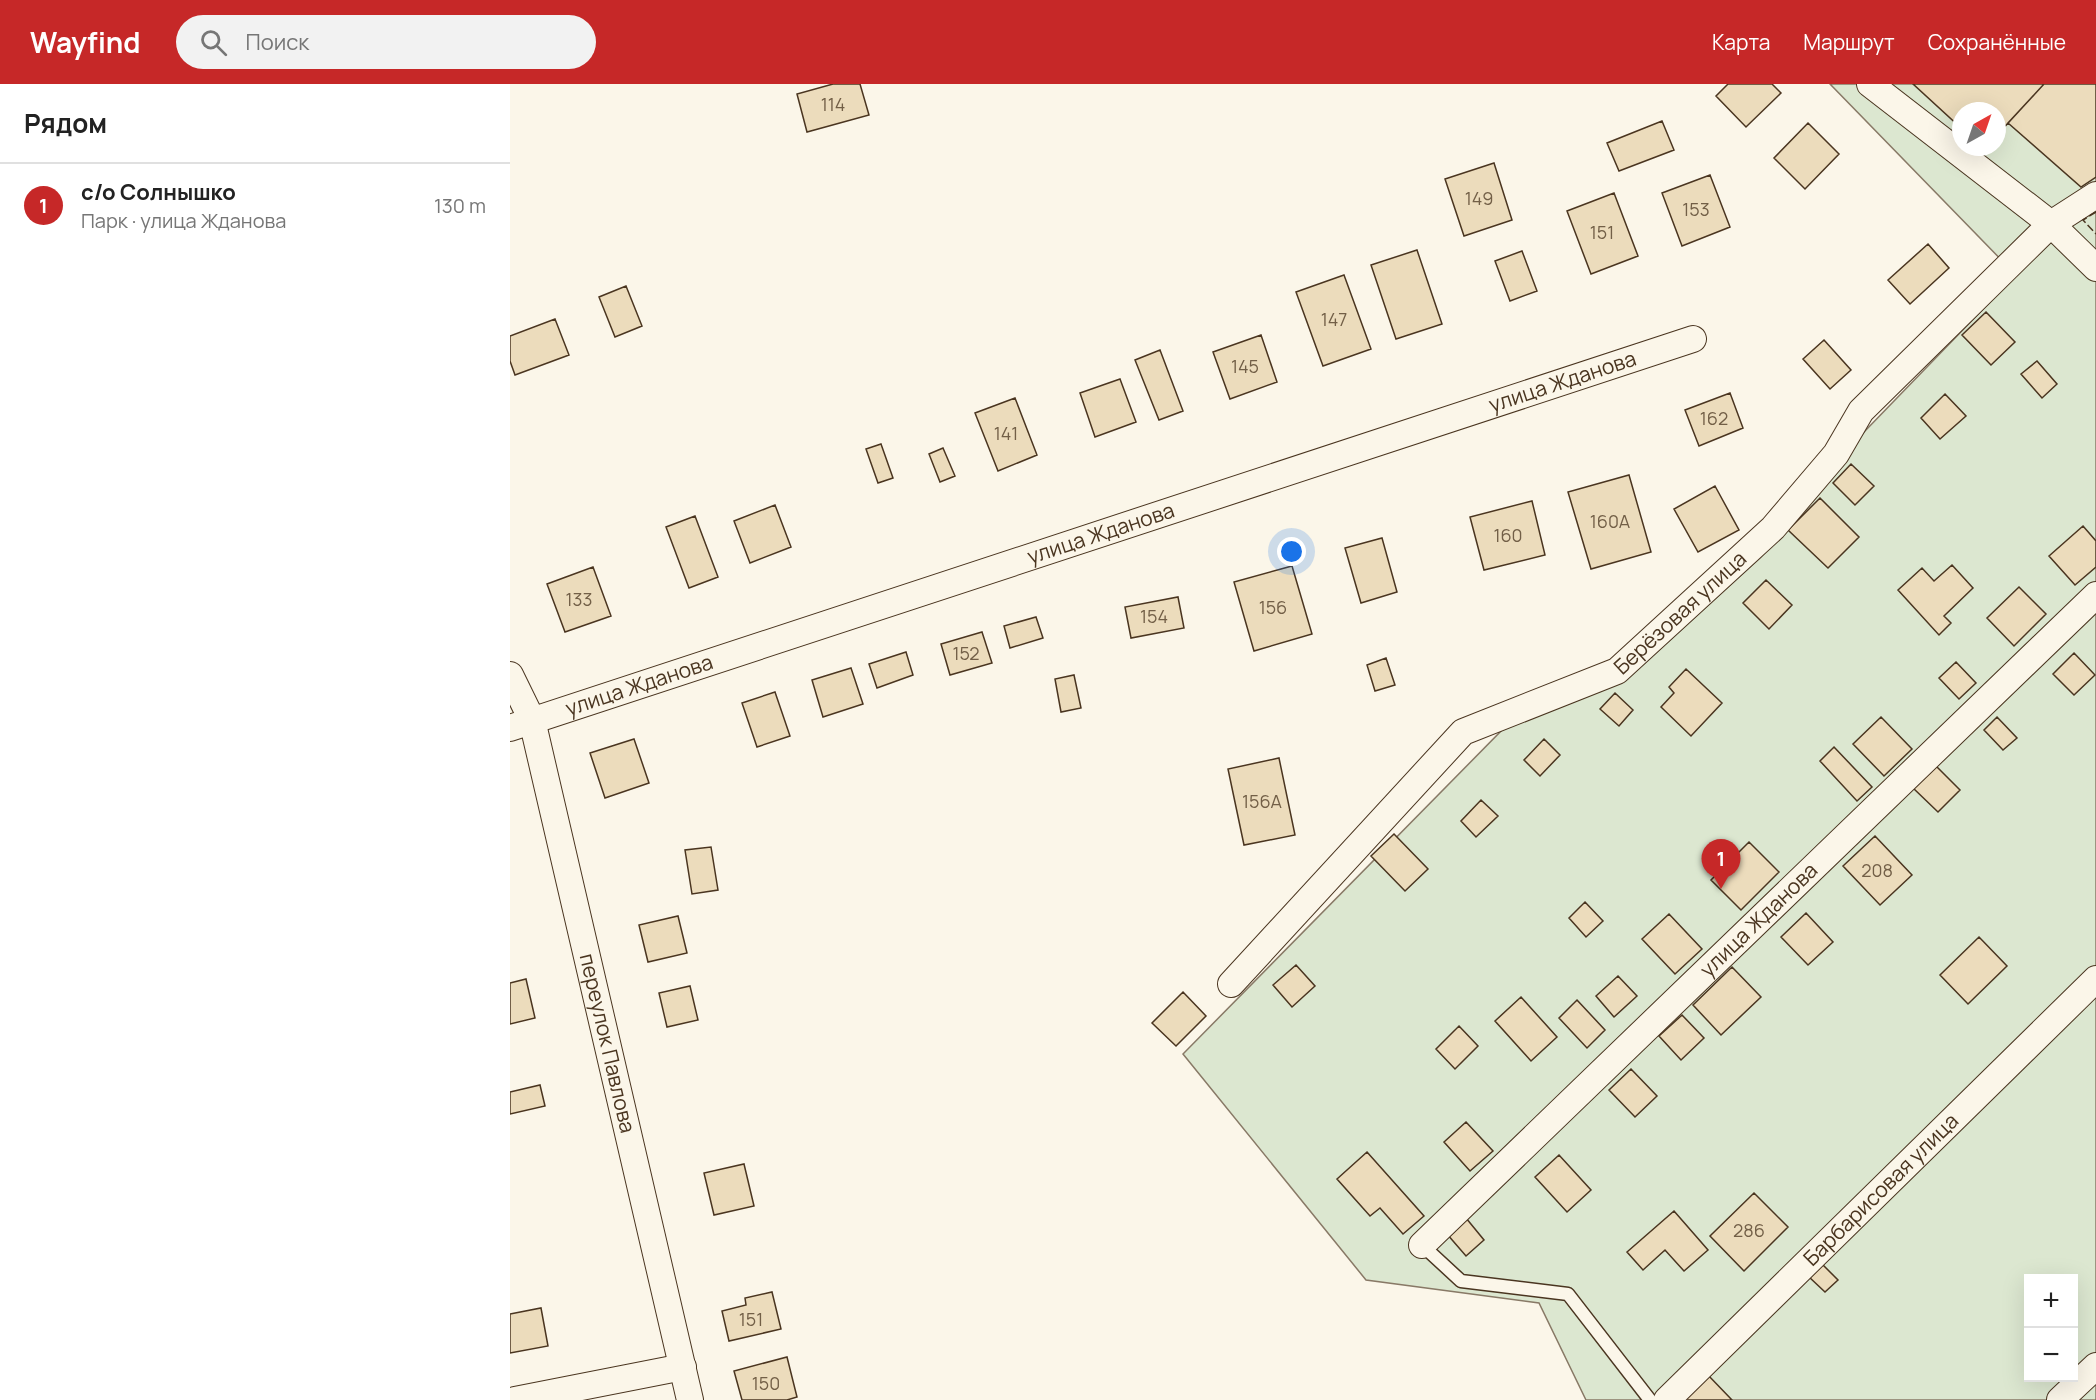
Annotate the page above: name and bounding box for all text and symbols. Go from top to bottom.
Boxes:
search box [176,15,596,69]
text: Wayfind [30,23,140,61]
icon: search [197,26,230,59]
text: Поиск [245,27,309,57]
text: Карта [1712,28,1770,56]
text: Маршрут [1803,28,1895,56]
text: Сохранённые [1928,28,2066,56]
house number: 114 [821,92,845,116]
north arrow [1952,102,2006,156]
text: Рядом [24,105,107,141]
text: с/о Солнышко [81,177,236,207]
house number: 149 [1465,186,1493,210]
text: 1 [39,192,48,219]
text: 130 m [434,192,486,219]
house number: 153 [1682,197,1710,221]
text: Парк · улица Жданова [81,207,286,234]
house number: 151 [1590,220,1614,244]
house number: 147 [1321,307,1347,331]
street label: улица Жданова [1485,344,1640,418]
house number: 145 [1231,354,1259,378]
house number: 162 [1700,406,1728,430]
house number: 141 [994,421,1018,445]
street label: улица Жданова [1023,495,1178,570]
house number: 160А [1590,509,1631,533]
house number: 160 [1493,523,1523,547]
your location [1277,537,1306,566]
street label: Берёзовая улица [1607,544,1752,680]
house number: 133 [566,587,592,611]
house number: 156 [1259,595,1287,619]
house number: 154 [1140,604,1168,628]
house number: 152 [952,641,980,665]
street label: улица Жданова [562,647,716,722]
house number: 156А [1242,789,1283,813]
pin: 1 [1702,840,1740,889]
street label: улица Жданова [1693,856,1823,983]
house number: 208 [1861,858,1893,882]
street label: переулок Павлова [574,951,642,1136]
street label: Барбарисовая улица [1797,1107,1964,1272]
house number: 286 [1733,1218,1765,1242]
map controls [2024,1274,2078,1382]
button: + [2024,1274,2078,1328]
house number: 151 [739,1307,763,1331]
button: − [2024,1328,2078,1382]
house number: 150 [752,1371,780,1395]

